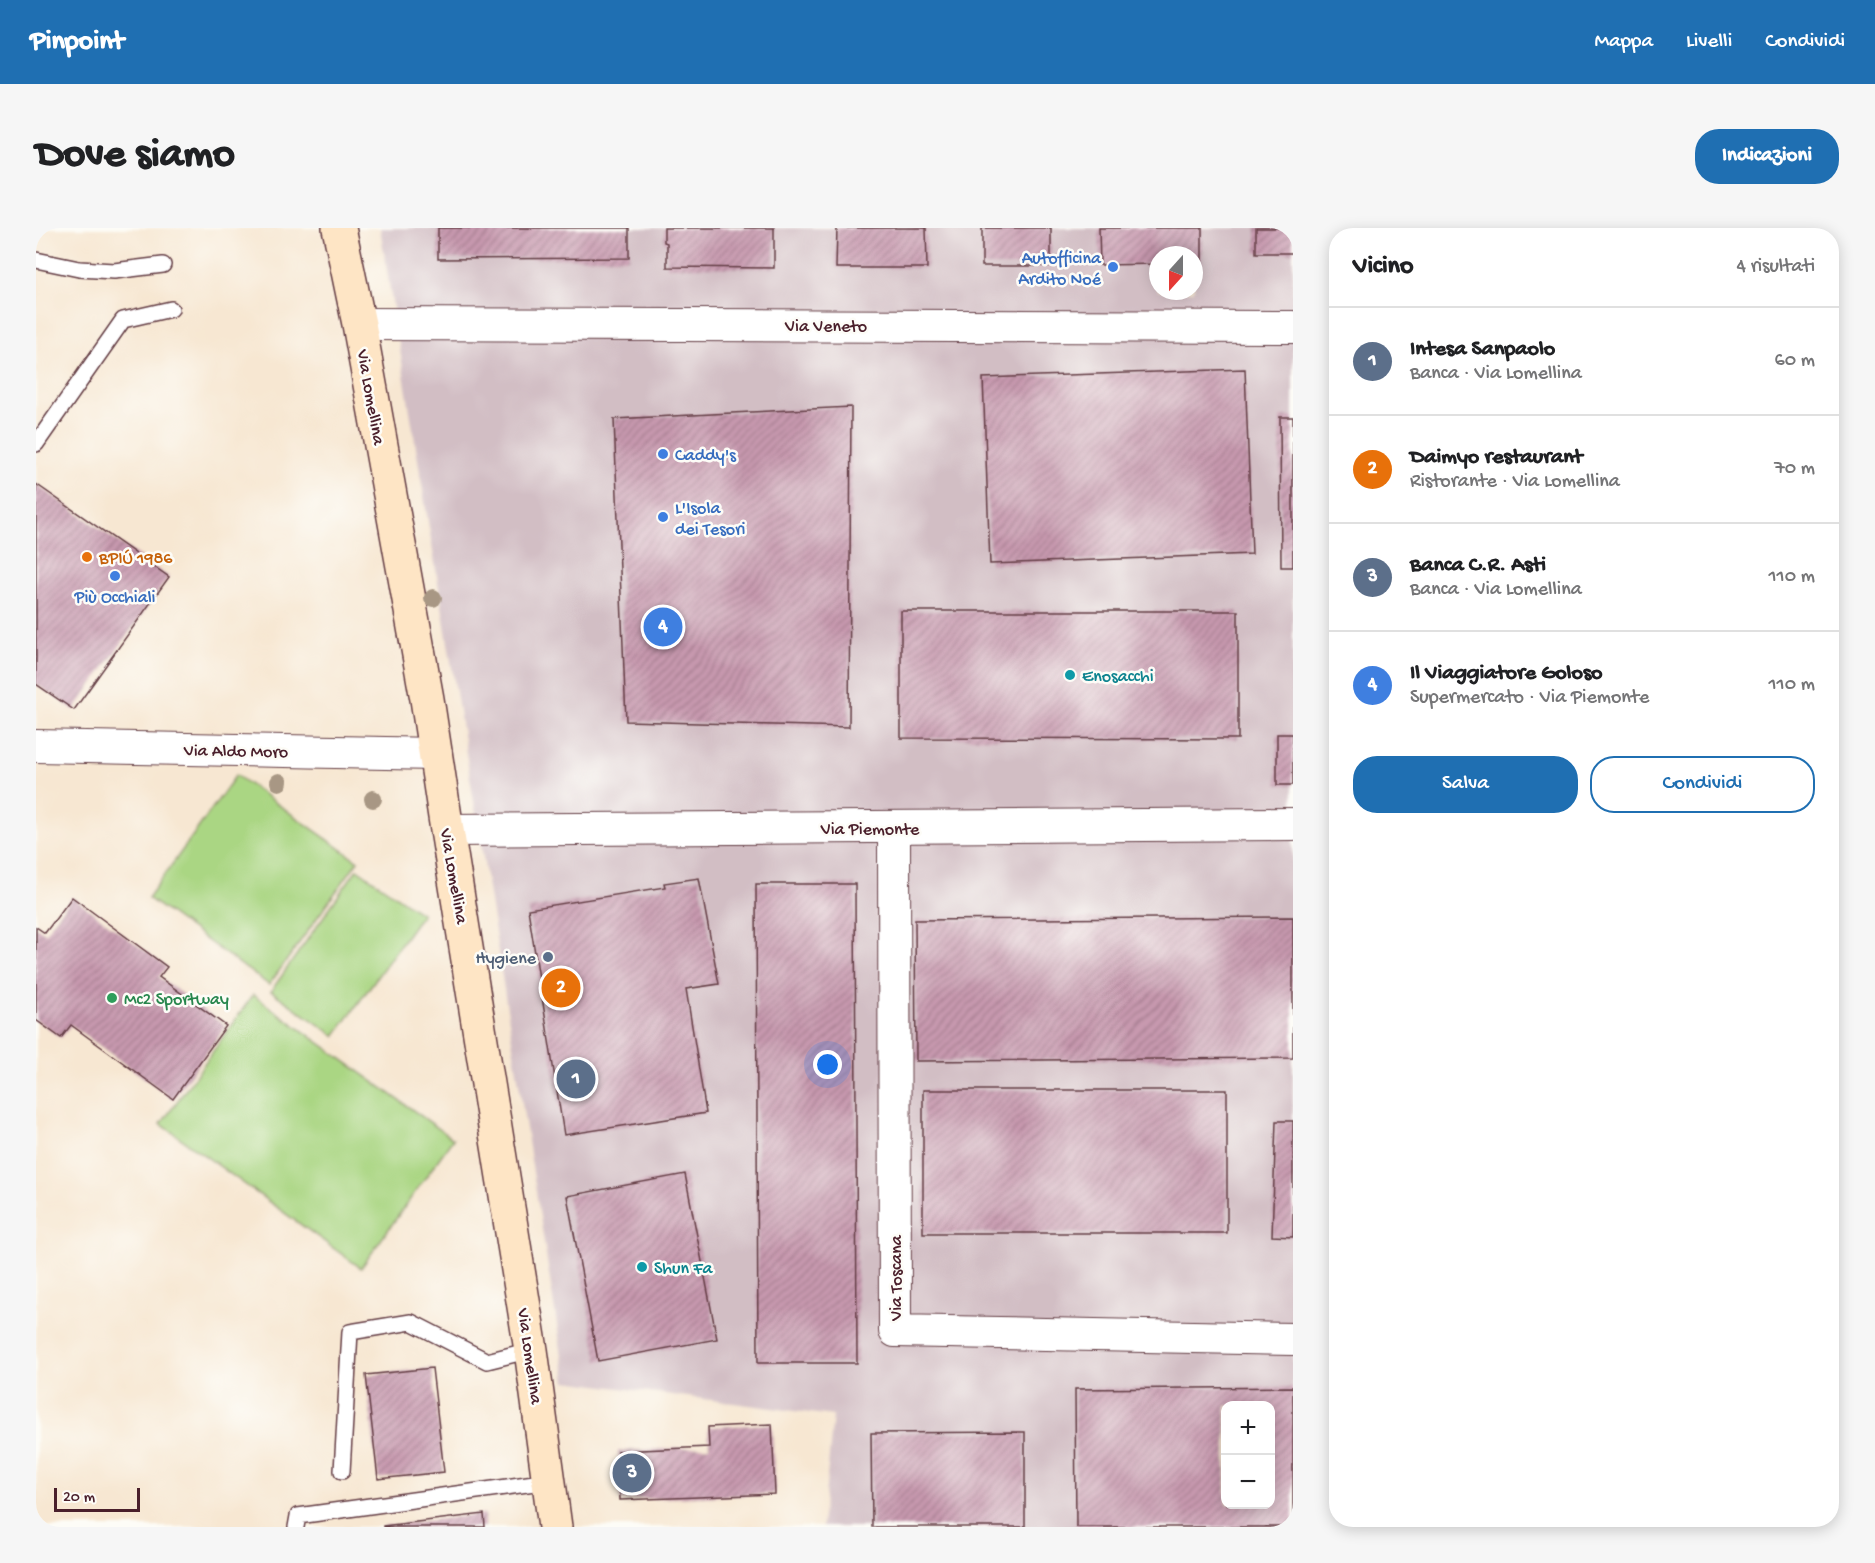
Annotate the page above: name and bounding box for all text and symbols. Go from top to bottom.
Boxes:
text: Pinpoint [30,26,124,59]
text: Mappa [1594,30,1653,55]
text: Livelli [1686,30,1732,55]
text: Condividi [1765,30,1845,55]
button: Indicazioni [1695,129,1839,184]
text: Dove siamo [36,132,235,181]
north arrow [1149,246,1203,300]
place label: Autofficina Ardito Noé [1018,249,1102,291]
text: Vicino [1353,252,1413,283]
text: 4 risultati [1736,256,1815,279]
marker: Autofficina Ardito Noé [1106,260,1120,274]
street label: Via Veneto [784,317,867,338]
text: Intesa Sanpaolo [1410,337,1555,363]
street label: Via Lomellina [351,347,388,448]
text: 1 [1368,350,1377,373]
text: 60 m [1775,350,1815,373]
text: Banca · Via Lomellina [1410,363,1582,386]
text: Daimyo restaurant [1410,445,1583,471]
place label: Caddy's [675,446,737,467]
marker: Caddy's [656,447,670,461]
text: 2 [1368,458,1377,481]
text: 70 m [1774,458,1815,481]
text: Ristorante · Via Lomellina [1410,471,1620,494]
place label: L'Isola dei Tesori [675,499,746,541]
marker: L'Isola dei Tesori [656,510,670,524]
place label: BPIÚ 1986 [98,549,173,570]
marker: BPIÚ 1986 [80,550,94,564]
text: Banca C.R. Asti [1410,553,1546,579]
text: 3 [1367,566,1378,589]
text: 110 m [1769,566,1815,589]
marker: Più Occhiali [108,569,122,583]
text: Banca · Via Lomellina [1410,579,1582,602]
place label: Più Occhiali [73,588,156,609]
pin: 4 [644,604,682,650]
text: Il Viaggiatore Goloso [1410,661,1602,687]
place label: Enosacchi [1082,667,1154,688]
marker: Enosacchi [1063,668,1077,682]
text: 4 [1368,674,1377,697]
text: 110 m [1769,674,1815,697]
text: Supermercato · Via Piemonte [1410,687,1649,710]
street label: Via Aldo Moro [183,741,288,764]
button: Salva [1353,756,1578,813]
button: Condividi [1590,756,1815,813]
street label: Via Piemonte [820,820,920,841]
street label: Via Lomellina [434,826,471,927]
place label: Hygiene [476,949,537,970]
marker: Hygiene [541,950,555,964]
pin: 2 [542,966,580,1011]
place label: Mc2 Sportway [124,990,229,1011]
marker: Mc2 Sportway [105,991,119,1005]
your location [813,1050,842,1079]
pin: 1 [556,1056,596,1102]
street label: Via Toscana [887,1234,908,1322]
place label: Shun Fa [654,1259,713,1280]
marker: Shun Fa [635,1260,649,1274]
street label: Via Lomellina [511,1306,546,1407]
map controls [1221,1401,1275,1509]
button: + [1221,1401,1275,1455]
pin: 3 [612,1450,652,1496]
button: − [1221,1455,1275,1509]
scale bar [54,1485,140,1512]
text: 20 m [63,1489,95,1508]

